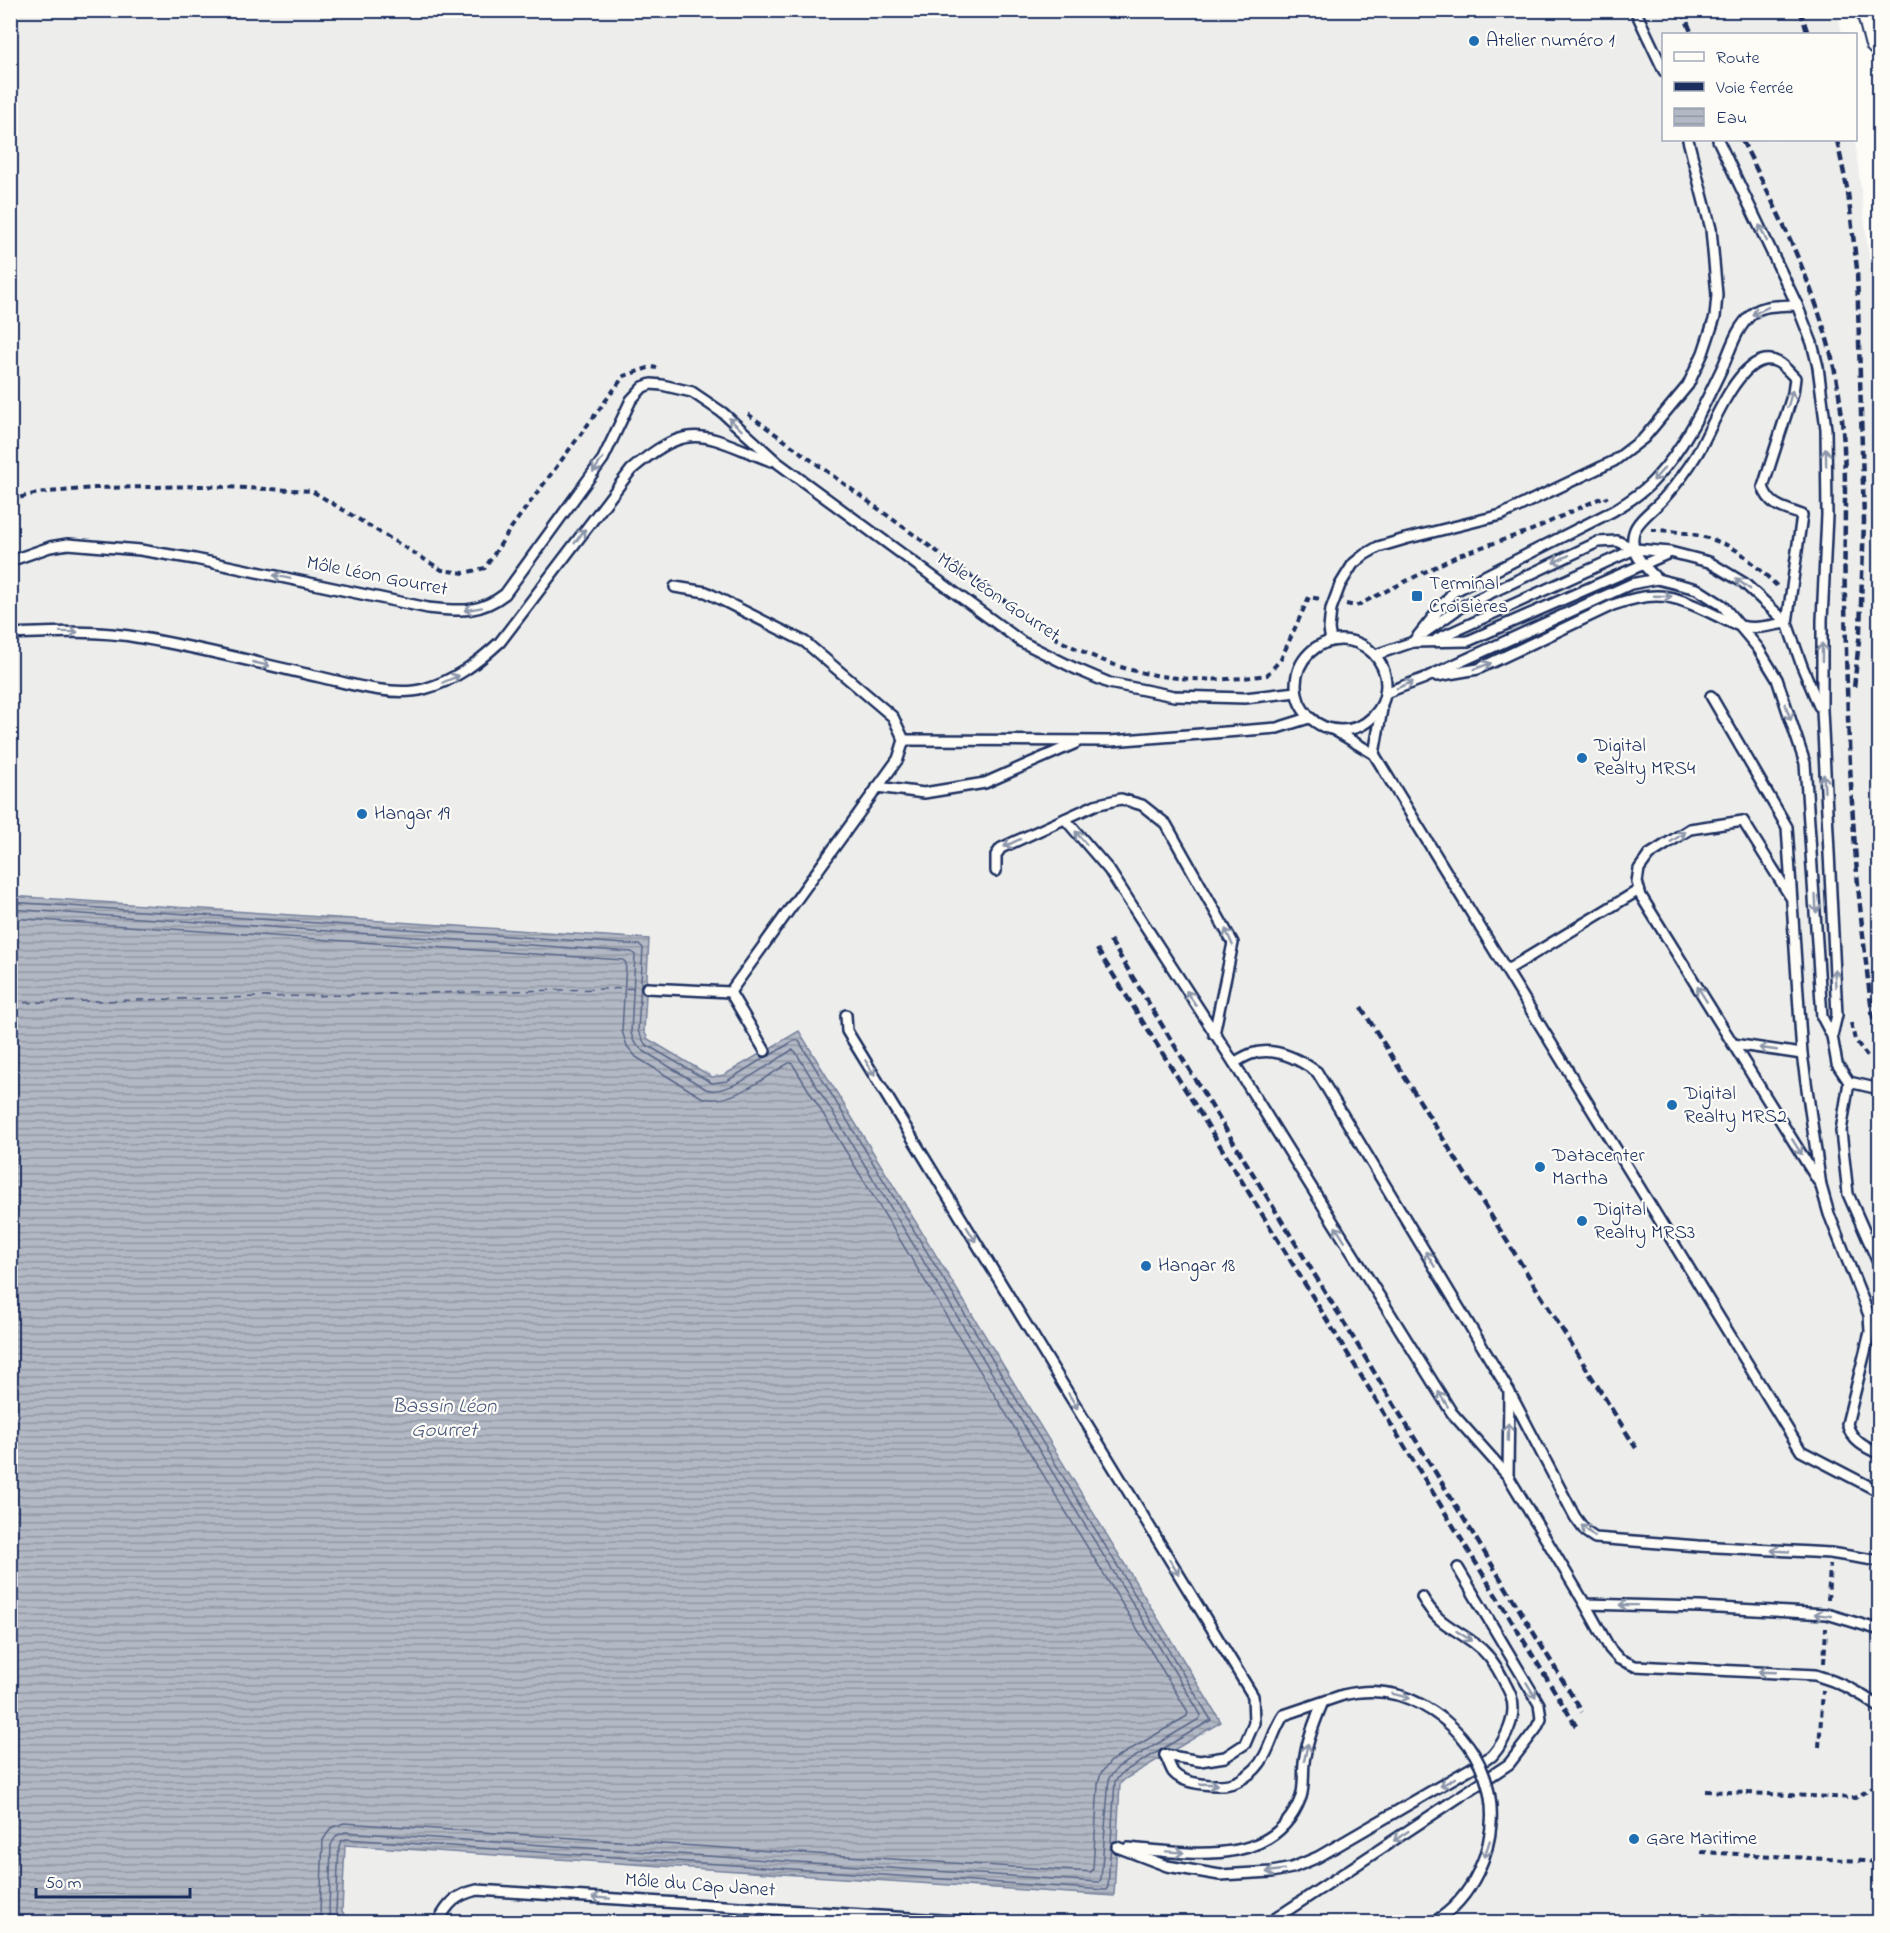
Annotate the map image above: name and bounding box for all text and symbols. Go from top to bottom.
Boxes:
place label: Atelier numéro 1 [1486,27,1615,56]
legend [1662,33,1857,141]
marker: Atelier numéro 1 [1467,34,1481,48]
text: Route [1716,46,1761,72]
text: Voie ferrée [1715,76,1794,102]
text: Eau [1716,106,1747,132]
one-way arrow [1757,225,1769,243]
one-way arrow [1751,306,1769,318]
one-way arrow [1785,390,1796,409]
one-way arrow [727,417,742,431]
one-way arrow [1820,448,1832,468]
one-way arrow [592,457,605,473]
one-way arrow [1652,466,1666,481]
one-way arrow [574,528,587,544]
street label: Môle Léon Gourret [930,546,1066,650]
street label: Môle Léon Gourret [304,549,450,605]
one-way arrow [1553,553,1571,565]
place label: Terminal Croisières [1429,570,1508,622]
one-way arrow [272,571,292,582]
one-way arrow [1735,578,1751,591]
marker: Terminal Croisières [1410,589,1424,603]
one-way arrow [1652,590,1672,602]
one-way arrow [464,604,483,615]
one-way arrow [58,626,78,638]
one-way arrow [1816,642,1828,662]
one-way arrow [250,659,270,670]
one-way arrow [1473,660,1491,671]
one-way arrow [441,673,459,684]
one-way arrow [1396,679,1414,690]
one-way arrow [1783,702,1794,721]
place label: Digital Realty MRS4 [1593,732,1695,784]
marker: Digital Realty MRS4 [1575,751,1589,765]
one-way arrow [1819,774,1830,794]
place label: Hangar 19 [374,800,450,830]
marker: Hangar 19 [355,807,369,821]
one-way arrow [1074,830,1088,845]
one-way arrow [1669,830,1686,842]
one-way arrow [1004,838,1022,850]
one-way arrow [1810,894,1821,914]
one-way arrow [1223,928,1234,946]
one-way arrow [1829,968,1840,988]
one-way arrow [1695,986,1707,1003]
one-way arrow [1185,990,1197,1007]
one-way arrow [1758,1043,1778,1054]
one-way arrow [864,1059,876,1076]
place label: Digital Realty MRS2 [1683,1080,1787,1132]
marker: Digital Realty MRS2 [1665,1098,1679,1112]
one-way arrow [1791,1138,1803,1155]
place label: Datacenter Martha [1551,1142,1645,1194]
marker: Datacenter Martha [1533,1160,1547,1174]
place label: Digital Realty MRS3 [1593,1196,1695,1248]
marker: Digital Realty MRS3 [1575,1214,1589,1228]
one-way arrow [966,1225,978,1242]
one-way arrow [1334,1226,1346,1243]
one-way arrow [1424,1251,1436,1268]
place label: Hangar 18 [1158,1252,1235,1282]
marker: Hangar 18 [1139,1259,1153,1273]
one-way arrow [1437,1391,1449,1408]
water label: Bassin Léon Gourret [392,1392,497,1446]
one-way arrow [1067,1392,1079,1409]
one-way arrow [1502,1423,1514,1443]
one-way arrow [1581,1524,1596,1538]
one-way arrow [1770,1545,1790,1556]
one-way arrow [1169,1558,1181,1575]
one-way arrow [1619,1599,1639,1611]
one-way arrow [1814,1609,1833,1620]
one-way arrow [1455,1630,1472,1642]
one-way arrow [1758,1666,1778,1677]
one-way arrow [1525,1681,1537,1698]
one-way arrow [1391,1691,1410,1702]
one-way arrow [1301,1743,1313,1762]
one-way arrow [1439,1777,1457,1788]
one-way arrow [1199,1778,1219,1789]
place label: Gare Maritime [1646,1825,1757,1854]
one-way arrow [1393,1830,1410,1842]
marker: Gare Maritime [1627,1832,1641,1846]
one-way arrow [1481,1839,1492,1858]
one-way arrow [1164,1846,1184,1857]
scale bar [36,1861,190,1899]
street label: Môle du Cap Janet [624,1866,776,1906]
one-way arrow [1266,1866,1286,1877]
text: 50 m [45,1871,82,1897]
one-way arrow [591,1892,611,1903]

